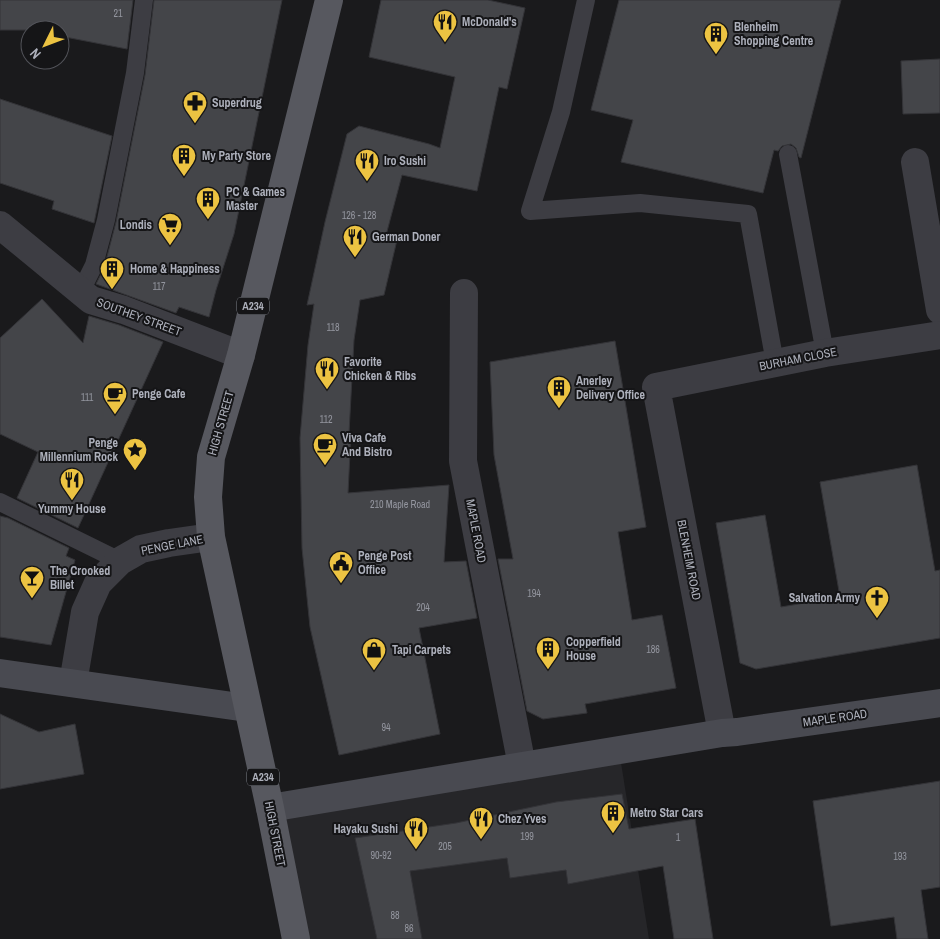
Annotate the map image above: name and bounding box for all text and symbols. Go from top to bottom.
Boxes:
house number: 21 [113,7,123,20]
restaurant icon: McDonald's [432,9,458,43]
place label: McDonald's [462,14,517,30]
place label: Blenheim Shopping Centre [734,19,814,49]
north arrow [20,20,70,70]
building icon: Blenheim Shopping Centre [703,21,729,55]
text: N [26,45,45,63]
pharmacy icon: Superdrug [182,90,208,124]
place label: Superdrug [212,95,262,111]
building icon: My Party Store [171,143,197,177]
place label: My Party Store [202,148,271,164]
restaurant icon: Iro Sushi [354,148,380,182]
place label: Iro Sushi [384,153,426,169]
place label: PC & Games Master [226,184,286,214]
building icon: PC & Games Master [195,186,221,220]
house number: 126 - 128 [342,209,377,222]
supermarket icon: Londis [157,212,183,246]
place label: Londis [120,217,153,233]
restaurant icon: German Doner [342,224,368,258]
place label: German Doner [372,229,441,245]
building icon: Home & Happiness [99,256,125,290]
place label: Home & Happiness [130,261,220,277]
house number: 117 [152,280,166,293]
street label: SOUTHEY STREET [94,294,184,340]
road number: A234 [237,298,269,314]
house number: 118 [326,321,340,334]
street label: BURHAM CLOSE [758,344,838,374]
place label: Favorite Chicken & Ribs [344,354,417,384]
restaurant icon: Favorite Chicken & Ribs [314,356,340,390]
place label: Anerley Delivery Office [576,373,645,403]
building icon: Anerley Delivery Office [546,375,572,409]
cafe icon: Penge Cafe [102,381,128,415]
place label: Penge Cafe [132,386,186,402]
street label: HIGH STREET [204,389,238,457]
house number: 111 [81,391,94,404]
house number: 112 [319,413,333,426]
place label: Viva Cafe And Bistro [342,430,392,460]
cafe icon: Viva Cafe And Bistro [312,432,338,466]
place label: Penge Millennium Rock [40,435,119,465]
place icon: Penge Millennium Rock [122,437,148,471]
restaurant icon: Yummy House [59,467,85,501]
house number: 210 Maple Road [370,498,430,511]
street label: MAPLE ROAD [462,498,490,564]
place label: Yummy House [38,501,106,517]
street label: BLENHEIM ROAD [673,518,705,602]
street label: PENGE LANE [140,531,204,559]
place label: Penge Post Office [358,548,412,578]
public building icon: Penge Post Office [328,550,354,584]
place label: The Crooked Billet [50,563,110,593]
bar icon: The Crooked Billet [19,565,45,599]
church icon: Salvation Army [864,585,890,619]
house number: 194 [527,587,541,600]
place label: Salvation Army [789,590,861,606]
house number: 204 [416,601,430,614]
place label: Copperfield House [566,634,621,664]
building icon: Copperfield House [535,636,561,670]
shop icon: Tapi Carpets [361,637,387,671]
place label: Tapi Carpets [392,642,451,658]
house number: 186 [646,643,660,656]
street label: MAPLE ROAD [802,706,868,730]
house number: 94 [381,721,391,734]
road number: A234 [247,769,279,786]
street label: HIGH STREET [261,800,289,868]
building icon: Metro Star Cars [600,800,626,834]
place label: Metro Star Cars [630,805,704,821]
restaurant icon: Chez Yves [468,806,494,840]
place label: Chez Yves [498,811,547,827]
restaurant icon: Hayaku Sushi [403,816,429,850]
place label: Hayaku Sushi [333,821,398,837]
house number: 199 [520,830,534,843]
house number: 1 [676,831,681,844]
house number: 205 [438,840,452,853]
house number: 90-92 [371,849,392,862]
house number: 193 [893,850,907,863]
house number: 88 [390,909,400,922]
house number: 86 [404,922,414,935]

